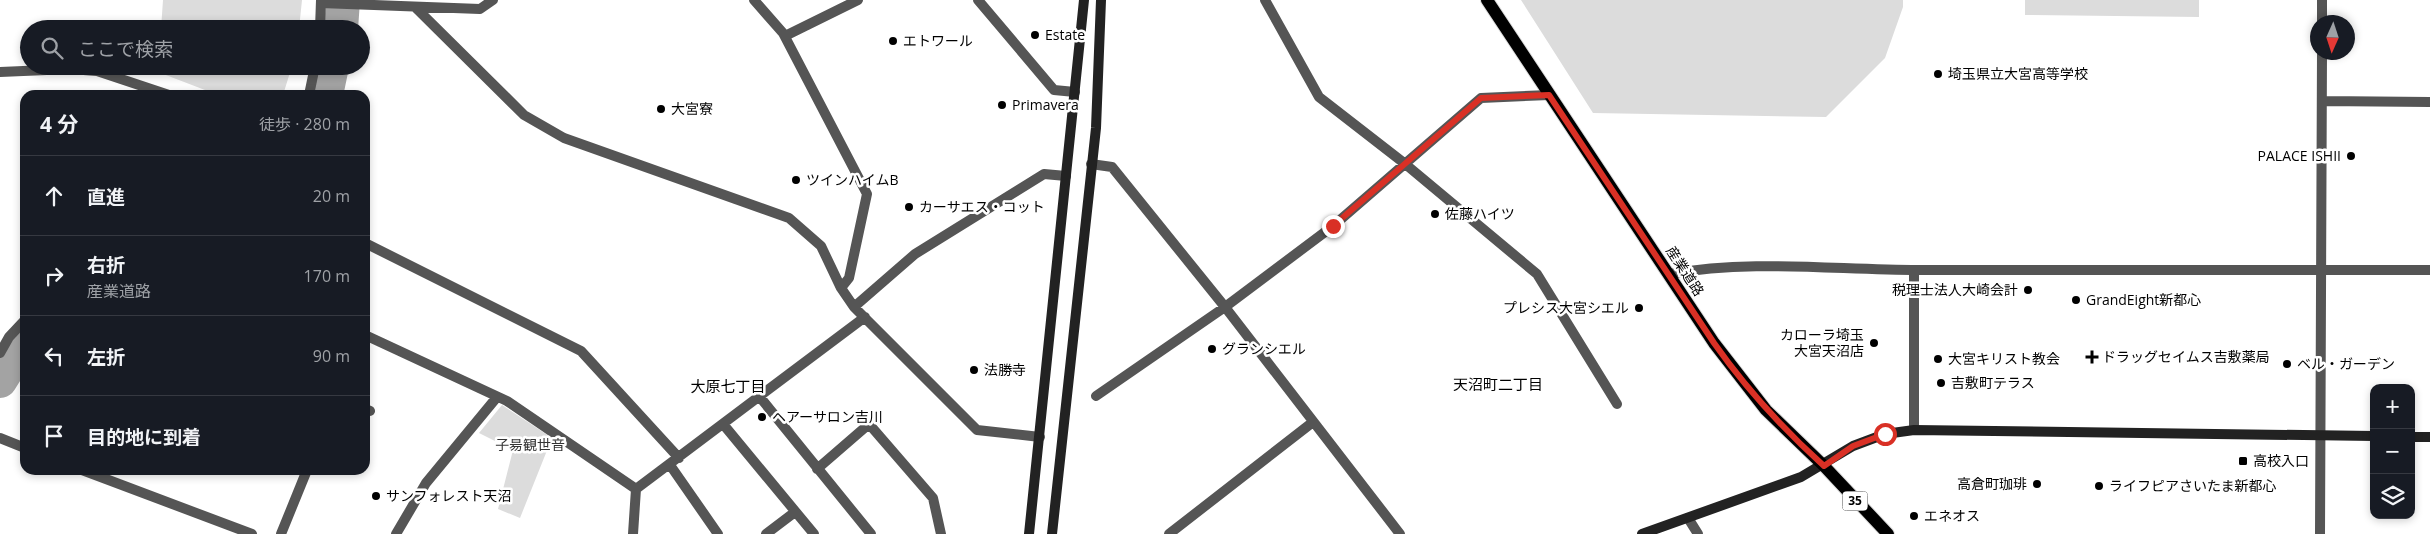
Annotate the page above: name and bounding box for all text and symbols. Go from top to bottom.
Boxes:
north arrow [2310,15,2355,60]
search box [20,20,370,75]
place label: Estate [1045,25,1085,44]
marker: Estate [1029,29,1041,41]
place label: エトワール [903,31,973,50]
icon: search [38,34,66,62]
marker: エトワール [887,35,899,47]
text: ここで検索 [78,36,173,62]
place label: 埼玉県立大宮高等学校 [1948,64,2088,83]
marker: 埼玉県立大宮高等学校 [1932,68,1944,80]
place label: Primavera [1012,95,1079,114]
place label: 大宮寮 [671,99,713,118]
marker: Primavera [996,99,1008,111]
marker: 大宮寮 [655,103,667,115]
text: 4 分 [40,110,78,138]
text: 徒歩 · 280 m [259,113,350,135]
place label: PALACE ISHII [2258,146,2341,165]
marker: PALACE ISHII [2345,150,2357,162]
place label: ツインハイムB [806,170,898,189]
marker: ツインハイムB [790,174,802,186]
icon: ahead [40,182,68,210]
text: 直進 [87,184,125,210]
text: 20 m [313,185,350,207]
place label: カーサエス・コット [919,197,1045,216]
marker: カーサエス・コット [903,201,915,213]
place label: 佐藤ハイツ [1445,204,1515,223]
marker: 佐藤ハイツ [1429,208,1441,220]
route end [1322,215,1345,238]
street label: 産業道路 [1662,242,1709,299]
text: 右折 [87,252,125,278]
icon: right [40,262,68,290]
text: 170 m [304,265,350,287]
text: 産業道路 [87,280,151,302]
place label: 税理士法人大崎会計 [1892,280,2018,299]
marker: 税理士法人大崎会計 [2022,284,2034,296]
place label: GrandEight新都心 [2086,290,2201,309]
marker: GrandEight新都心 [2070,294,2082,306]
place label: プレシス大宮シエル [1503,298,1629,317]
marker: プレシス大宮シエル [1633,302,1645,314]
place label: カローラ埼玉 大宮天沼店 [1780,325,1864,360]
marker: カローラ埼玉 大宮天沼店 [1868,337,1880,349]
place label: グランシエル [1222,339,1306,358]
icon: left [40,342,68,370]
marker: グランシエル [1206,343,1218,355]
text: 左折 [87,344,125,370]
text: 90 m [313,345,350,367]
place label: ドラッグセイムス吉敷薬局 [2102,347,2270,366]
place label: 大宮キリスト教会 [1948,349,2060,368]
marker: ドラッグセイムス吉敷薬局 [2086,351,2098,363]
marker: 大宮キリスト教会 [1932,353,1944,365]
place label: ベル・ガーデン [2297,354,2395,373]
marker: ベル・ガーデン [2281,358,2293,370]
place label: 法勝寺 [984,360,1026,379]
marker: 法勝寺 [968,364,980,376]
place label: 吉敷町テラス [1951,373,2035,392]
district label: 天沼町二丁目 [1453,374,1543,394]
district label: 大原七丁目 [690,376,766,396]
marker: 吉敷町テラス [1935,377,1947,389]
map controls [2370,384,2415,519]
button: + [2370,384,2415,429]
place label: ヘアーサロン吉川 [772,407,883,426]
marker: ヘアーサロン吉川 [756,411,768,423]
icon: arrive [40,422,68,450]
route start [1874,423,1897,446]
text: 目的地に到着 [87,424,201,450]
button: − [2370,429,2415,474]
park label: 子昜観世音 [495,435,565,454]
place label: 高校入口 [2253,451,2309,470]
marker: 高校入口 [2237,455,2249,467]
place label: 高倉町珈琲 [1957,474,2027,493]
button: layers [2370,474,2415,519]
place label: ライフピアさいたま新都心 [2109,476,2277,495]
marker: 高倉町珈琲 [2031,478,2043,490]
marker: ライフピアさいたま新都心 [2093,480,2105,492]
place label: サンフォレスト天沼 [386,486,512,505]
marker: サンフォレスト天沼 [370,490,382,502]
road number: 35 [1842,492,1868,511]
place label: エネオス [1924,506,1980,525]
marker: エネオス [1908,510,1920,522]

